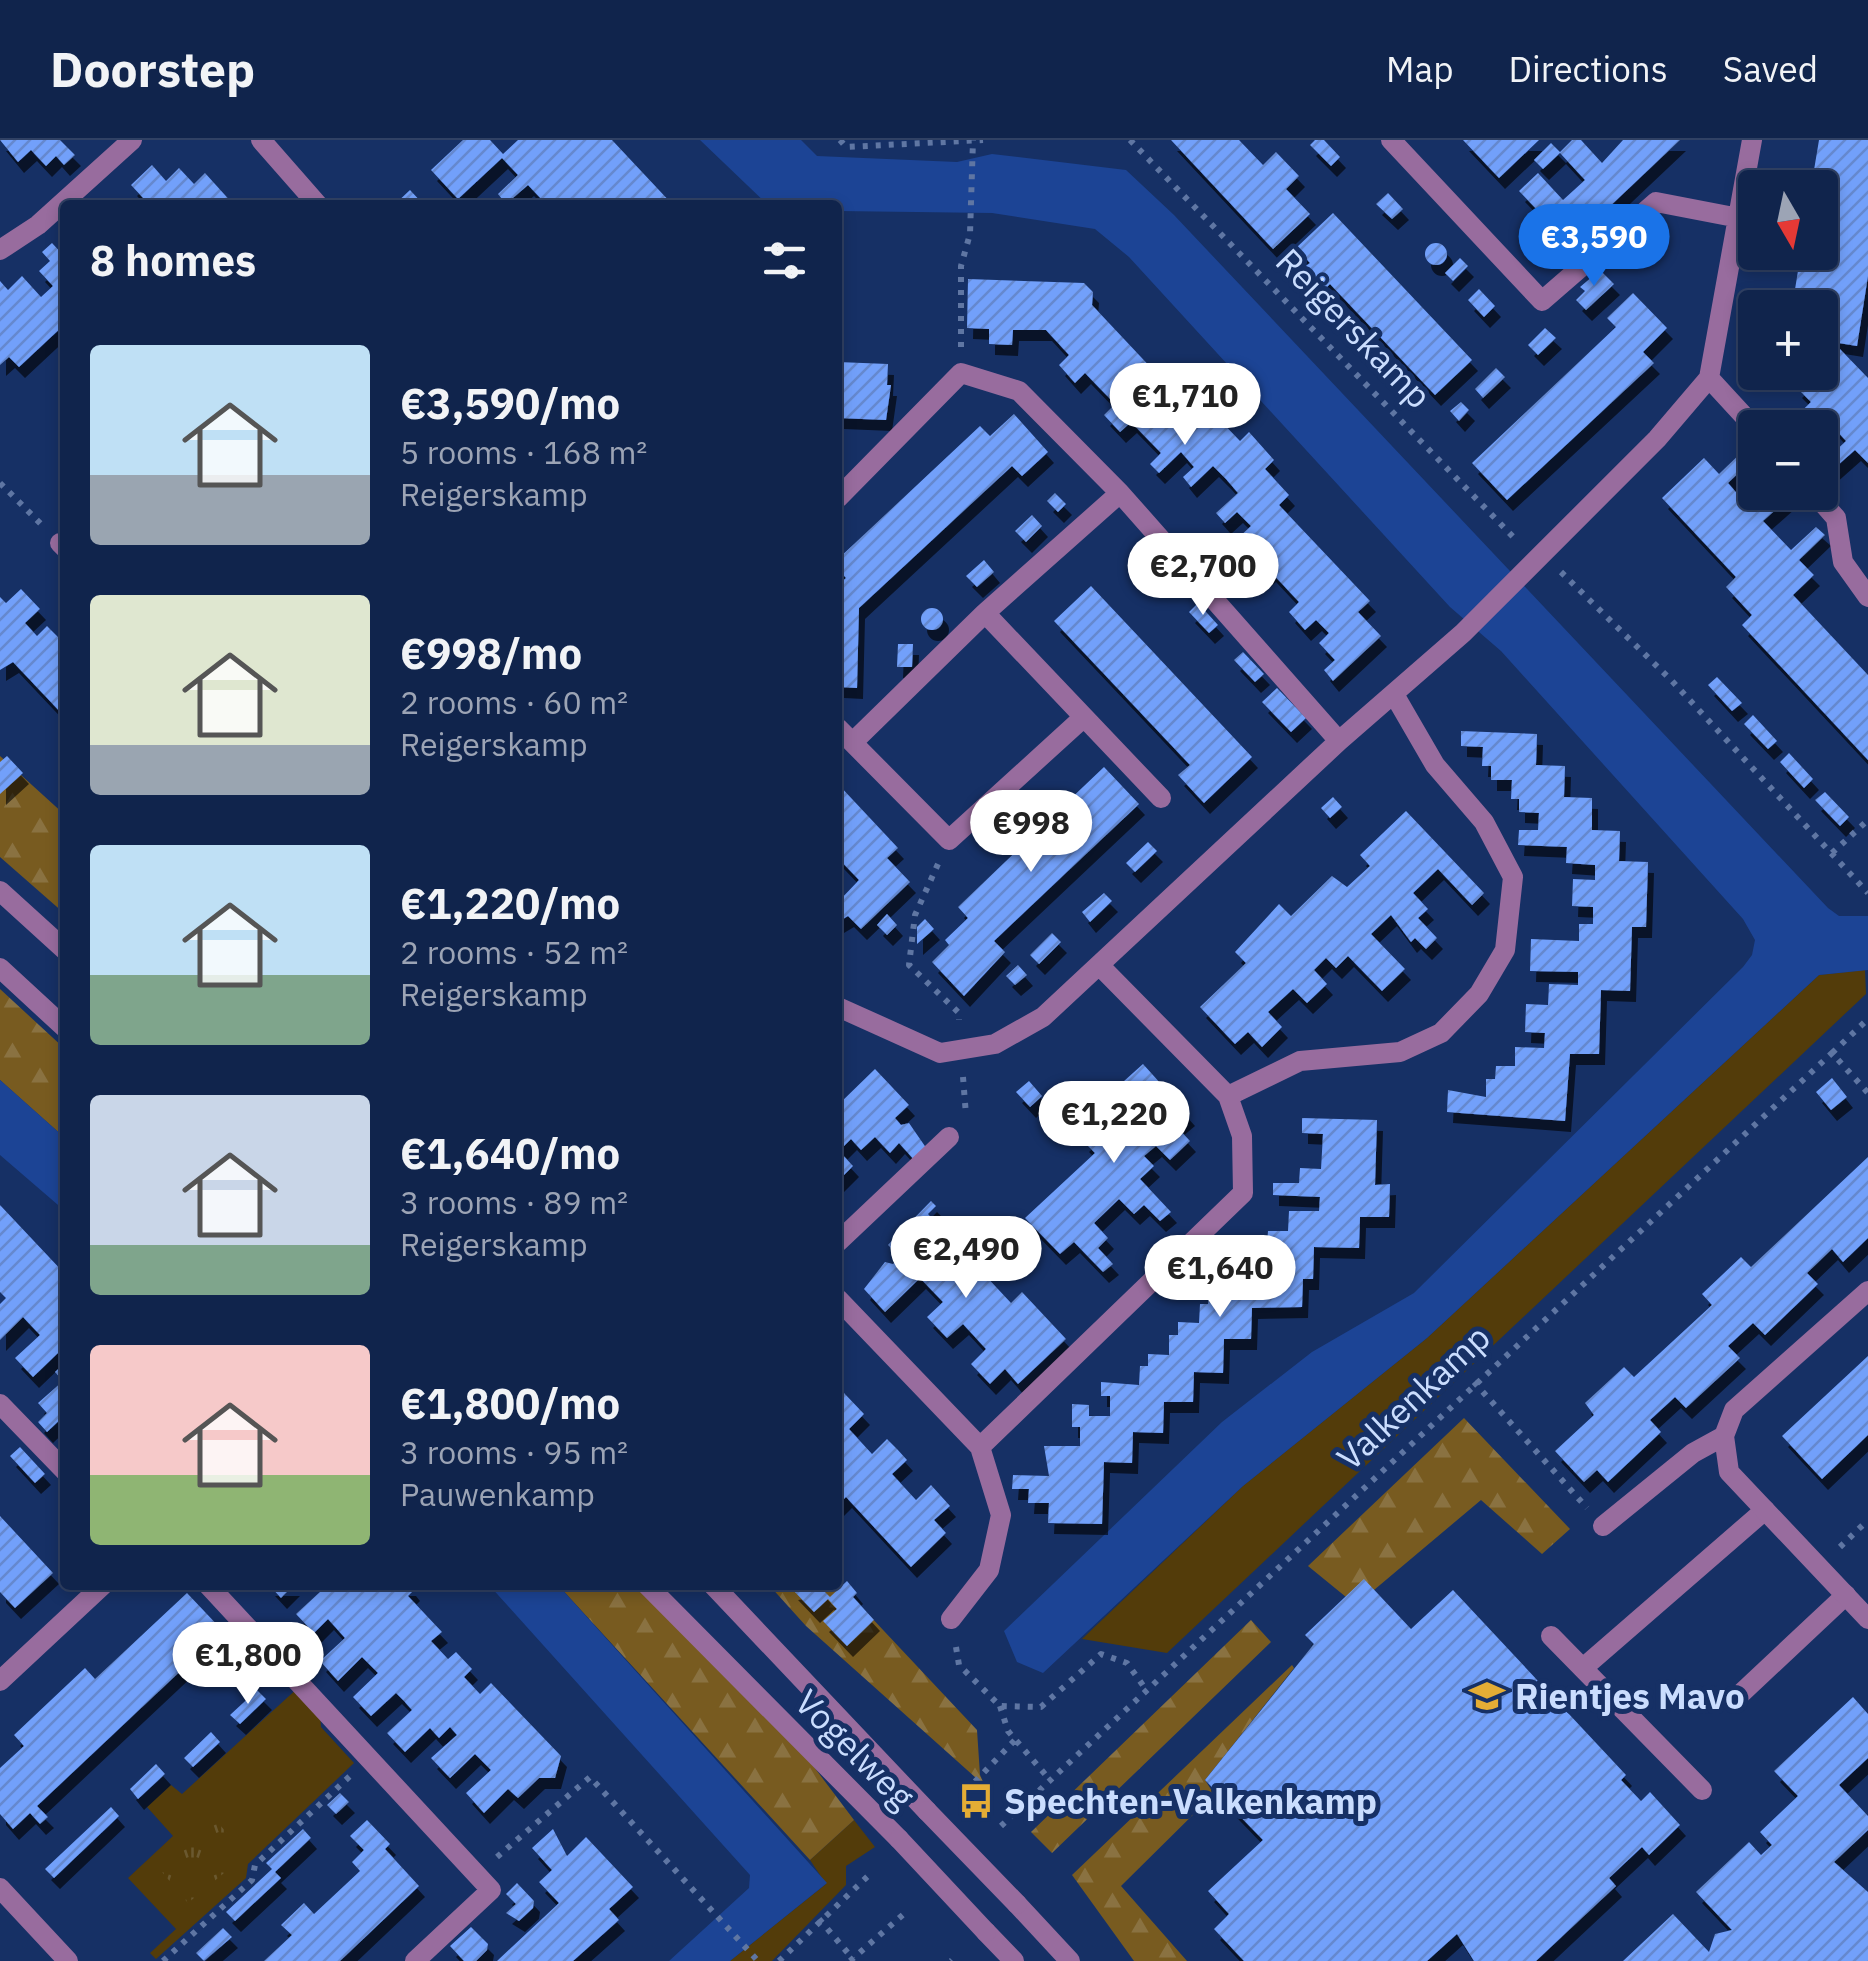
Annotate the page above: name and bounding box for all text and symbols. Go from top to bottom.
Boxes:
text: Doorstep [50,38,255,100]
text: Map [1386,46,1454,92]
text: Directions [1509,46,1668,92]
text: Saved [1723,46,1818,92]
north arrow [1738,170,1838,270]
map controls [1738,170,1838,510]
pin: €3,590 [1513,204,1675,289]
text: €3,590 [1541,215,1647,257]
text: 8 homes [90,233,256,288]
icon: filters [757,233,812,288]
street label: Reigerskamp [1266,238,1442,418]
button: + [1738,290,1838,390]
pin: €1,710 [1104,363,1266,448]
text: €1,710 [1132,374,1238,416]
text: €3,590/mo [400,376,620,431]
icon: home [170,385,290,505]
button: − [1738,410,1838,510]
text: 5 rooms · 168 m² [400,431,647,473]
text: Reigerskamp [400,473,587,515]
pin: €2,700 [1122,533,1284,618]
text: €2,700 [1150,544,1256,586]
text: €998/mo [400,626,582,681]
icon: home [170,635,290,755]
text: 2 rooms · 60 m² [400,681,628,723]
text: Reigerskamp [400,723,587,765]
pin: €998 [972,790,1090,875]
text: €998 [992,801,1070,843]
text: €1,220/mo [400,876,620,931]
icon: home [170,885,290,1005]
text: 2 rooms · 52 m² [400,931,628,973]
text: Reigerskamp [400,973,587,1015]
pin: €1,220 [1033,1081,1195,1166]
text: €1,220 [1061,1092,1167,1134]
text: €1,640/mo [400,1126,620,1181]
icon: home [170,1135,290,1255]
text: 3 rooms · 89 m² [400,1181,628,1223]
pin: €2,490 [885,1216,1047,1301]
text: Reigerskamp [400,1223,587,1265]
text: €2,490 [913,1227,1019,1269]
pin: €1,640 [1139,1235,1301,1320]
text: €1,640 [1167,1246,1273,1288]
street label: Valkenkamp [1327,1314,1499,1480]
text: €1,800/mo [400,1376,620,1431]
icon: home [170,1385,290,1505]
text: 3 rooms · 95 m² [400,1431,628,1473]
text: Pauwenkamp [400,1473,595,1515]
pin: €1,800 [167,1622,329,1707]
text: €1,800 [195,1633,301,1675]
place label: Rientjes Mavo [1515,1673,1745,1719]
school or university icon: Rientjes Mavo [1468,1677,1506,1715]
street label: Vogelweg [785,1679,925,1819]
place label: Spechten-Valkenkamp [1004,1778,1377,1824]
bus stop icon: Spechten-Valkenkamp [957,1782,995,1820]

